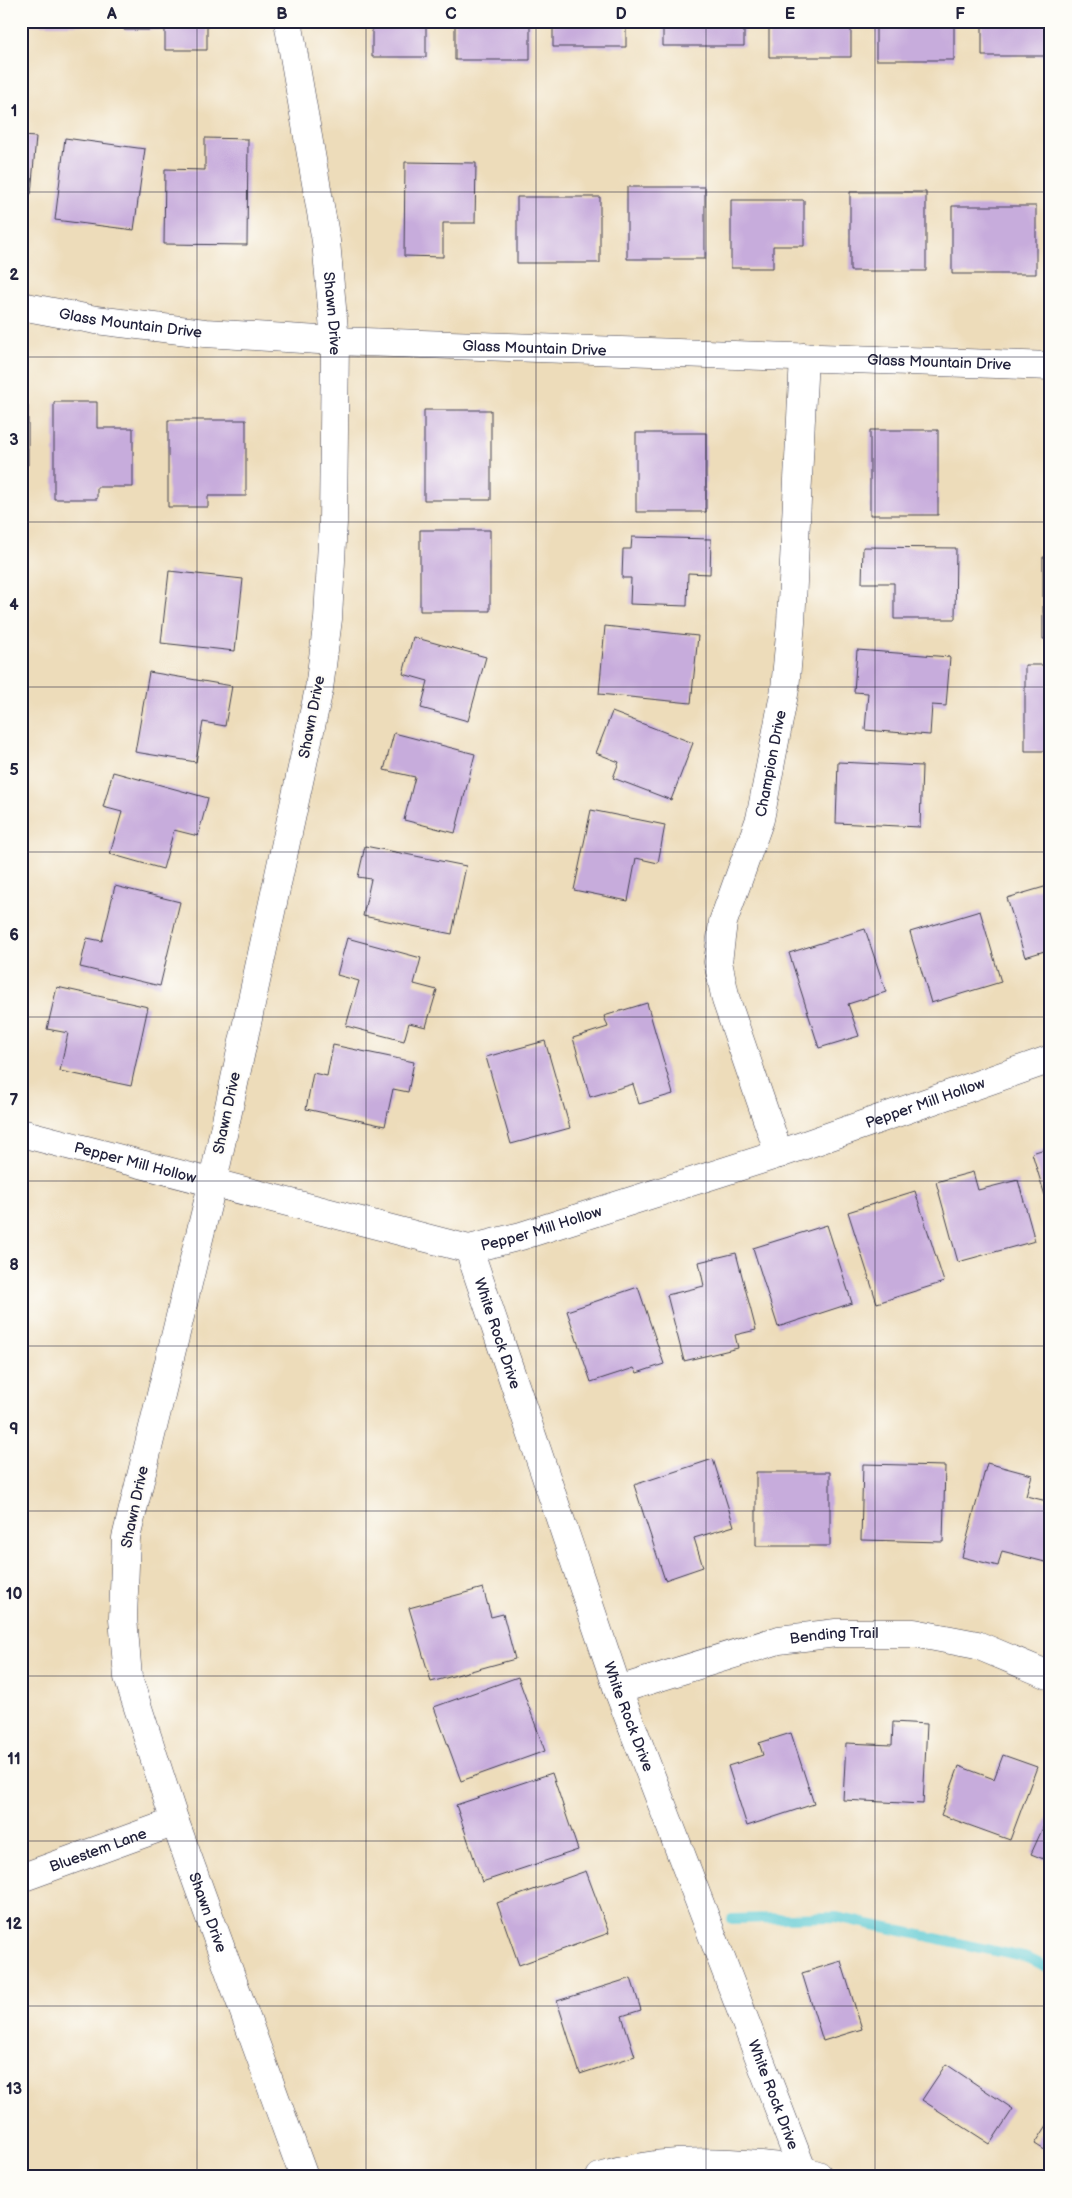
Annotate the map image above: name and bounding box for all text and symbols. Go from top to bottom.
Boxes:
text: A [106,5,117,24]
text: B [276,5,288,24]
text: C [445,5,457,24]
text: D [615,5,627,24]
text: E [785,5,795,24]
text: F [955,5,965,24]
text: 1 [11,102,17,121]
text: 2 [9,266,19,285]
street label: Shawn Drive [319,271,345,355]
street label: Glass Mountain Drive [58,304,203,342]
street label: Glass Mountain Drive [462,336,607,360]
street label: Glass Mountain Drive [867,350,1012,374]
text: 3 [9,431,19,450]
text: 4 [9,596,19,615]
street label: Shawn Drive [295,674,329,760]
street label: Champion Drive [751,708,790,819]
text: 5 [9,761,19,780]
text: 6 [9,926,19,945]
street label: Shawn Drive [209,1070,245,1156]
street label: Pepper Mill Hollow [863,1073,988,1133]
text: 7 [10,1091,19,1110]
street label: Pepper Mill Hollow [72,1138,198,1187]
street label: Pepper Mill Hollow [479,1201,604,1255]
text: 8 [9,1256,19,1275]
street label: White Rock Drive [470,1275,525,1391]
text: 9 [9,1420,19,1439]
street label: Shawn Drive [117,1464,153,1550]
text: 10 [6,1585,22,1604]
street label: Bending Trail [789,1623,879,1648]
street label: White Rock Drive [600,1659,658,1774]
text: 11 [7,1750,21,1769]
street label: Bluestem Lane [47,1824,149,1876]
street label: Shawn Drive [185,1870,231,1955]
text: 12 [6,1915,23,1934]
street label: White Rock Drive [744,2037,803,2152]
text: 13 [6,2080,22,2099]

